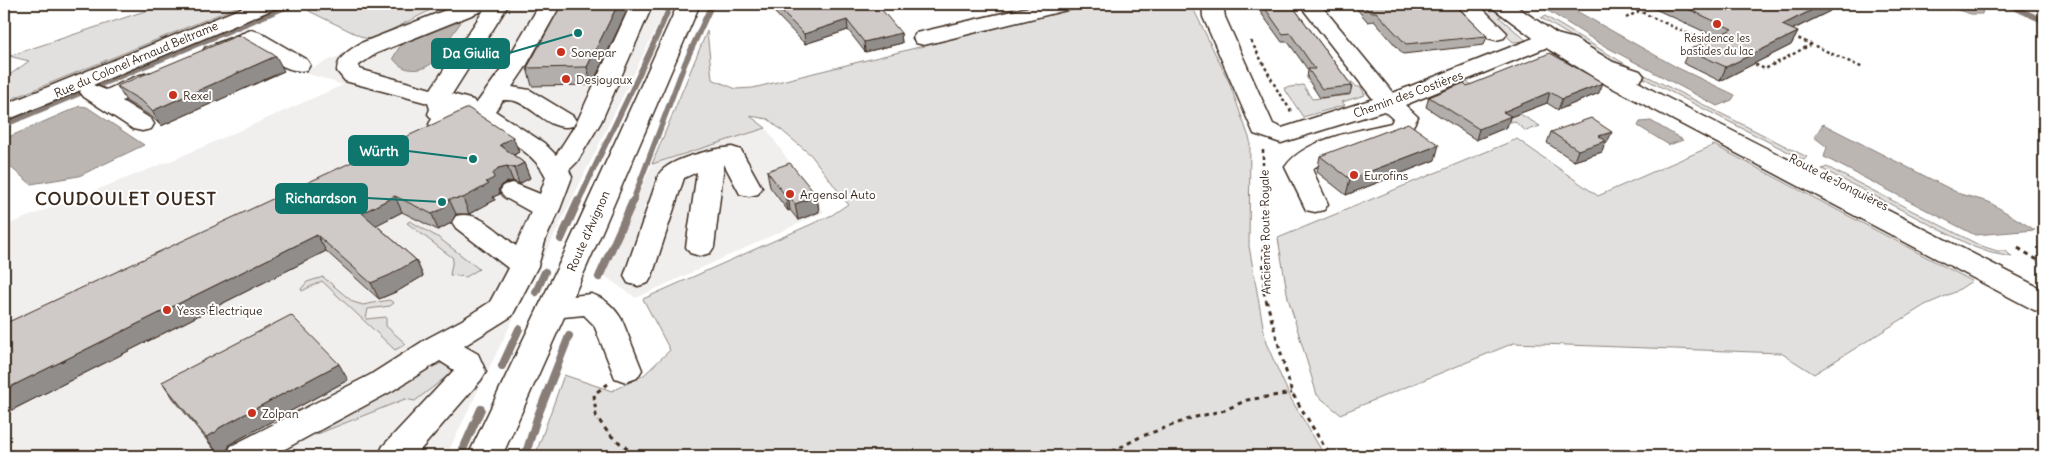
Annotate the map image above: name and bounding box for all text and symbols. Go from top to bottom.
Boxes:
street label: Rue du Colonel Arnaud Beltrame [52,18,220,100]
marker: Résidence les bastides du lac [1711,18,1723,30]
place label: Résidence les bastides du lac [1680,31,1754,58]
callout: Da Giulia [432,39,509,68]
text: Da Giulia [443,44,499,62]
place label: Sonepar [571,45,617,60]
marker: Sonepar [555,46,567,58]
street label: Chemin des Costières [1351,67,1465,121]
place label: Desjoyaux [576,72,632,87]
marker: Desjoyaux [560,73,572,85]
place label: Rexel [183,88,212,103]
marker: Rexel [167,89,179,101]
callout: Würth [349,136,408,165]
text: Würth [359,142,399,160]
street label: Route de Jonquières [1787,150,1891,214]
place label: Eurofins [1364,168,1408,183]
street label: Ancienne Route Royale [1256,169,1274,295]
marker: Eurofins [1348,169,1360,181]
callout: Richardson [276,184,367,213]
district label: COUDOULET OUEST [35,187,217,210]
place label: Argensol Auto [800,187,876,202]
street label: Route d'Avignon [563,188,613,274]
marker: Argensol Auto [784,188,796,200]
text: Richardson [285,189,357,207]
place label: Yesss Électrique [177,303,262,318]
marker: Yesss Électrique [161,304,173,316]
place label: Zolpan [262,406,299,421]
marker: Zolpan [246,407,258,419]

